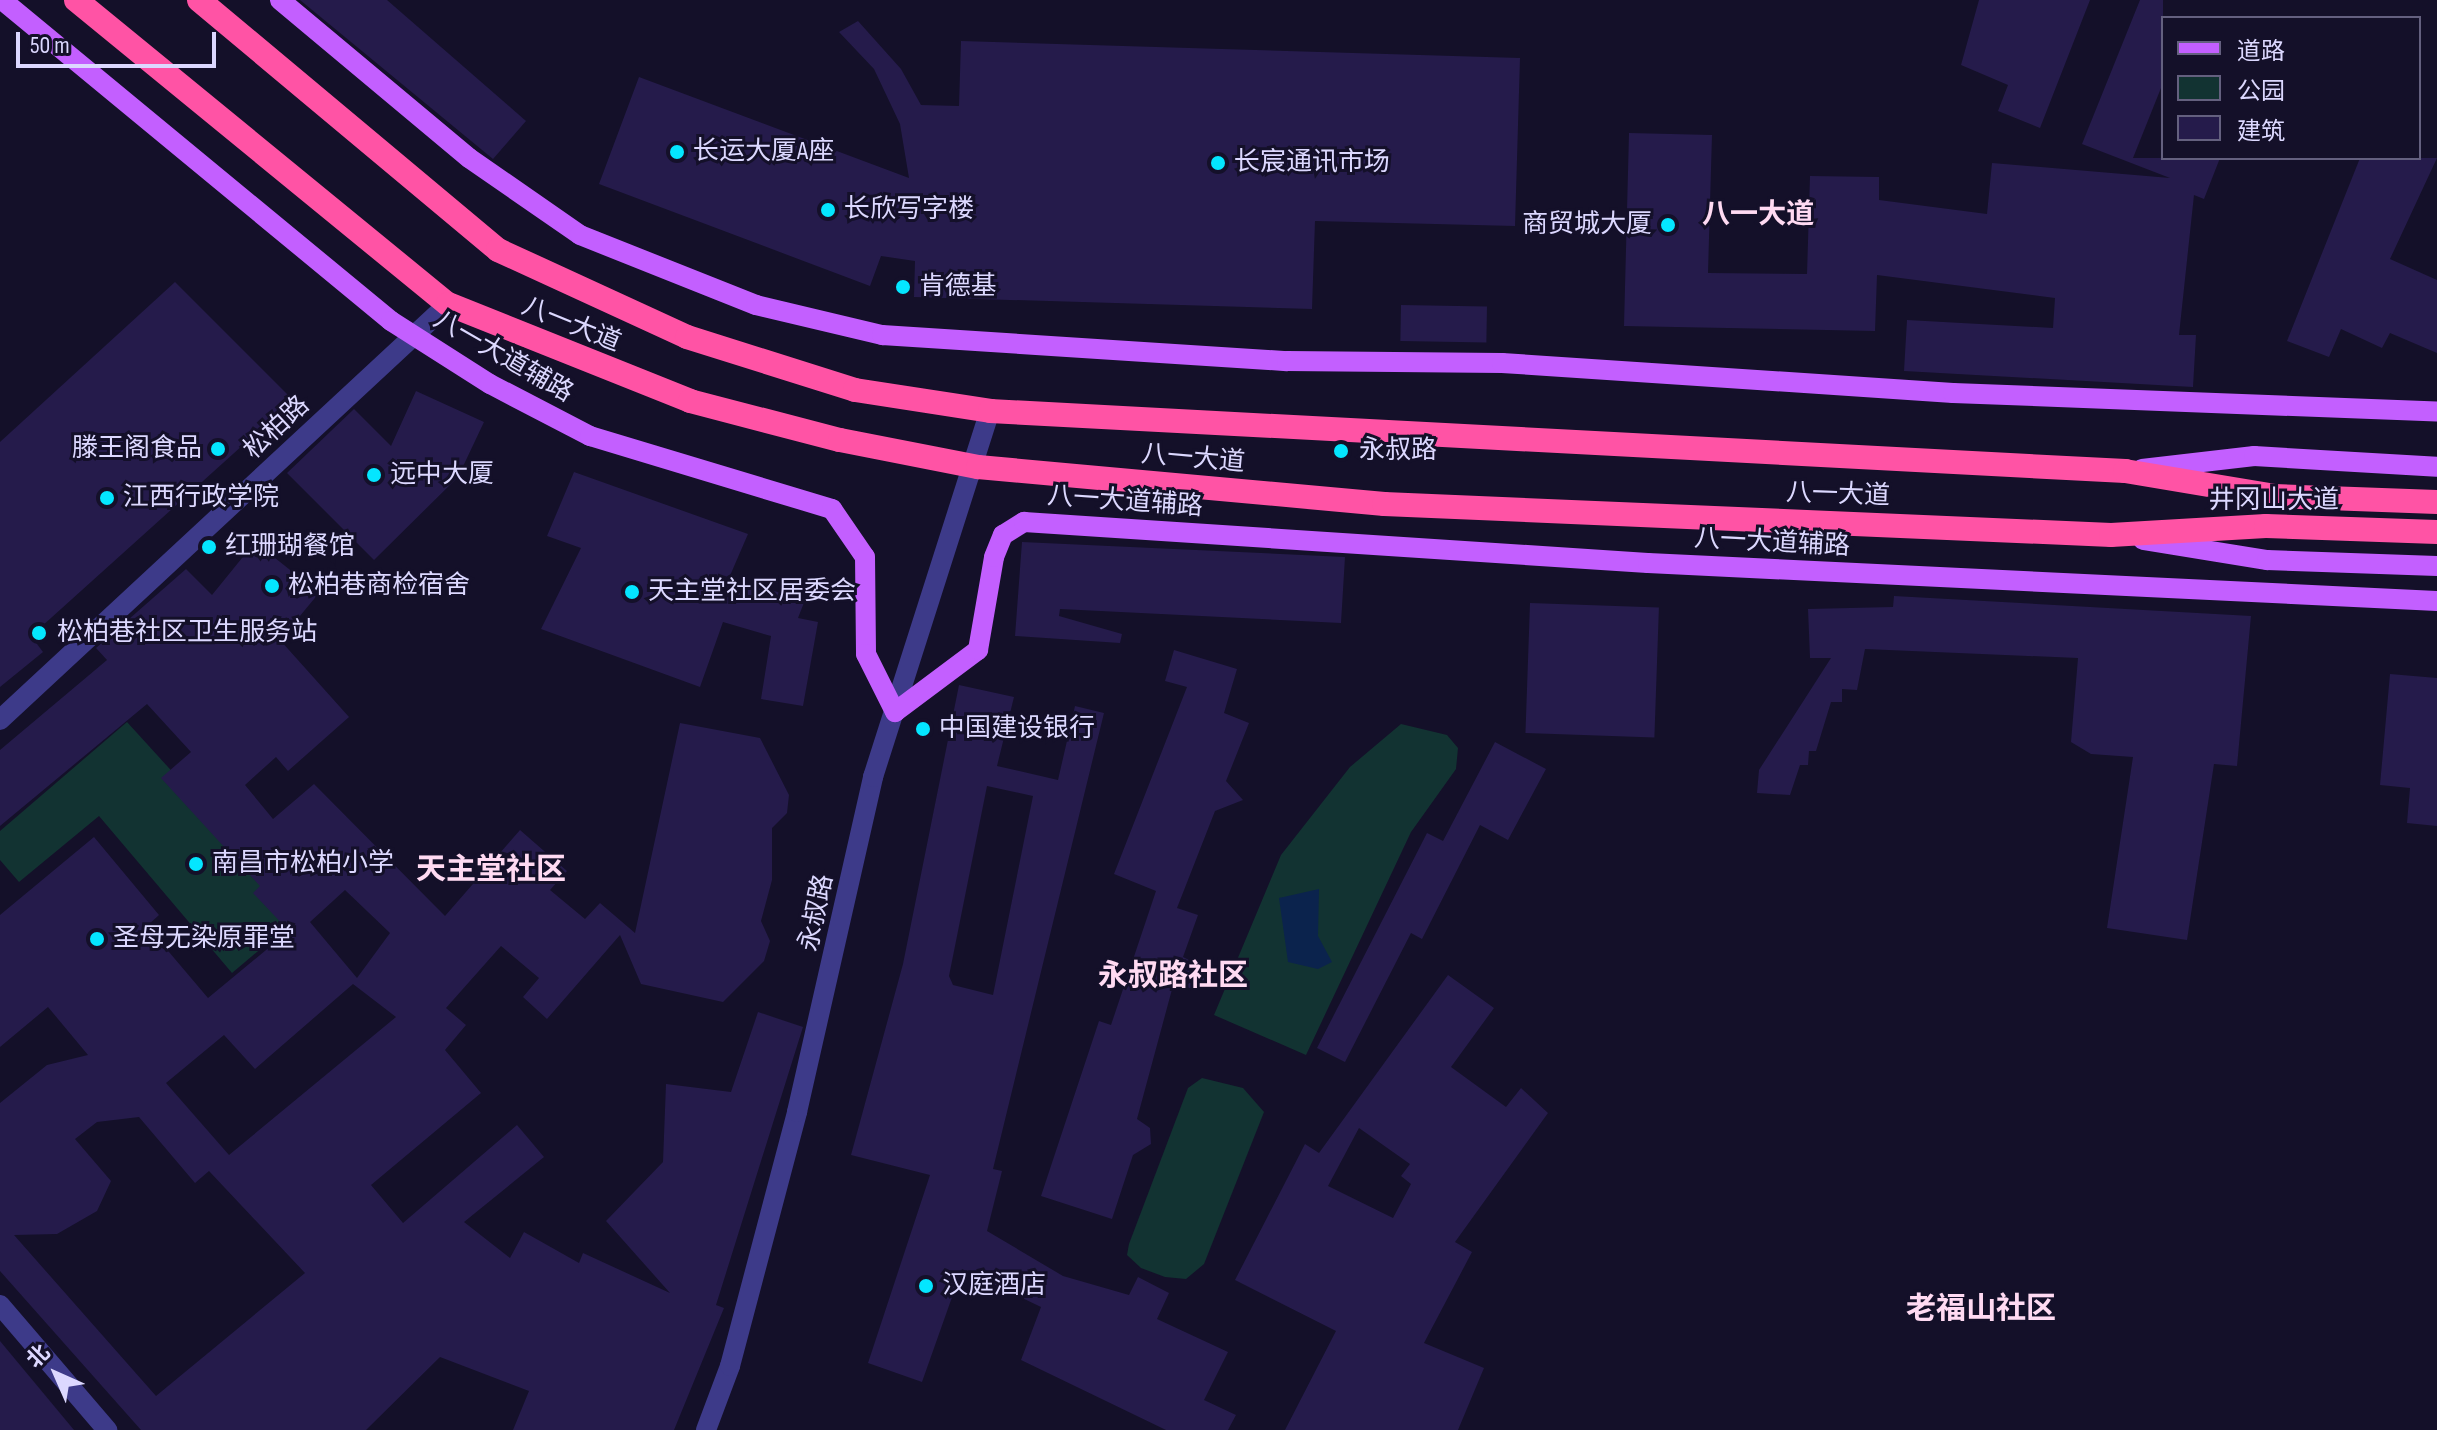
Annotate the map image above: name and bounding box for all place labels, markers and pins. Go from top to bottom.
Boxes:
place label: 长运大厦A座 [693,136,834,168]
marker: 长运大厦A座 [668,143,686,161]
place label: 长宸通讯市场 [1234,147,1390,179]
marker: 长宸通讯市场 [1209,154,1227,172]
place label: 长欣写字楼 [844,194,974,226]
marker: 长欣写字楼 [819,201,837,219]
place label: 商贸城大厦 [1522,209,1652,241]
marker: 商贸城大厦 [1659,216,1677,234]
place label: 肯德基 [919,271,997,303]
marker: 肯德基 [894,278,912,296]
place label: 滕王阁食品 [72,433,202,465]
place label: 永叔路 [1359,435,1437,467]
marker: 滕王阁食品 [209,440,227,458]
marker: 永叔路 [1330,440,1352,462]
place label: 远中大厦 [390,459,494,491]
marker: 远中大厦 [365,466,383,484]
place label: 江西行政学院 [123,482,279,514]
marker: 江西行政学院 [98,489,116,507]
place label: 红珊瑚餐馆 [225,531,355,563]
marker: 红珊瑚餐馆 [200,538,218,556]
place label: 松柏巷商检宿舍 [288,570,470,602]
place label: 天主堂社区居委会 [648,576,856,608]
marker: 松柏巷商检宿舍 [263,577,281,595]
marker: 天主堂社区居委会 [623,583,641,601]
place label: 松柏巷社区卫生服务站 [57,617,317,649]
marker: 松柏巷社区卫生服务站 [28,622,50,644]
place label: 中国建设银行 [939,713,1095,745]
marker: 中国建设银行 [914,720,932,738]
place label: 南昌市松柏小学 [212,848,394,880]
marker: 南昌市松柏小学 [187,855,205,873]
place label: 圣母无染原罪堂 [113,923,295,955]
marker: 圣母无染原罪堂 [88,930,106,948]
place label: 汉庭酒店 [942,1270,1046,1302]
marker: 汉庭酒店 [917,1277,935,1295]

